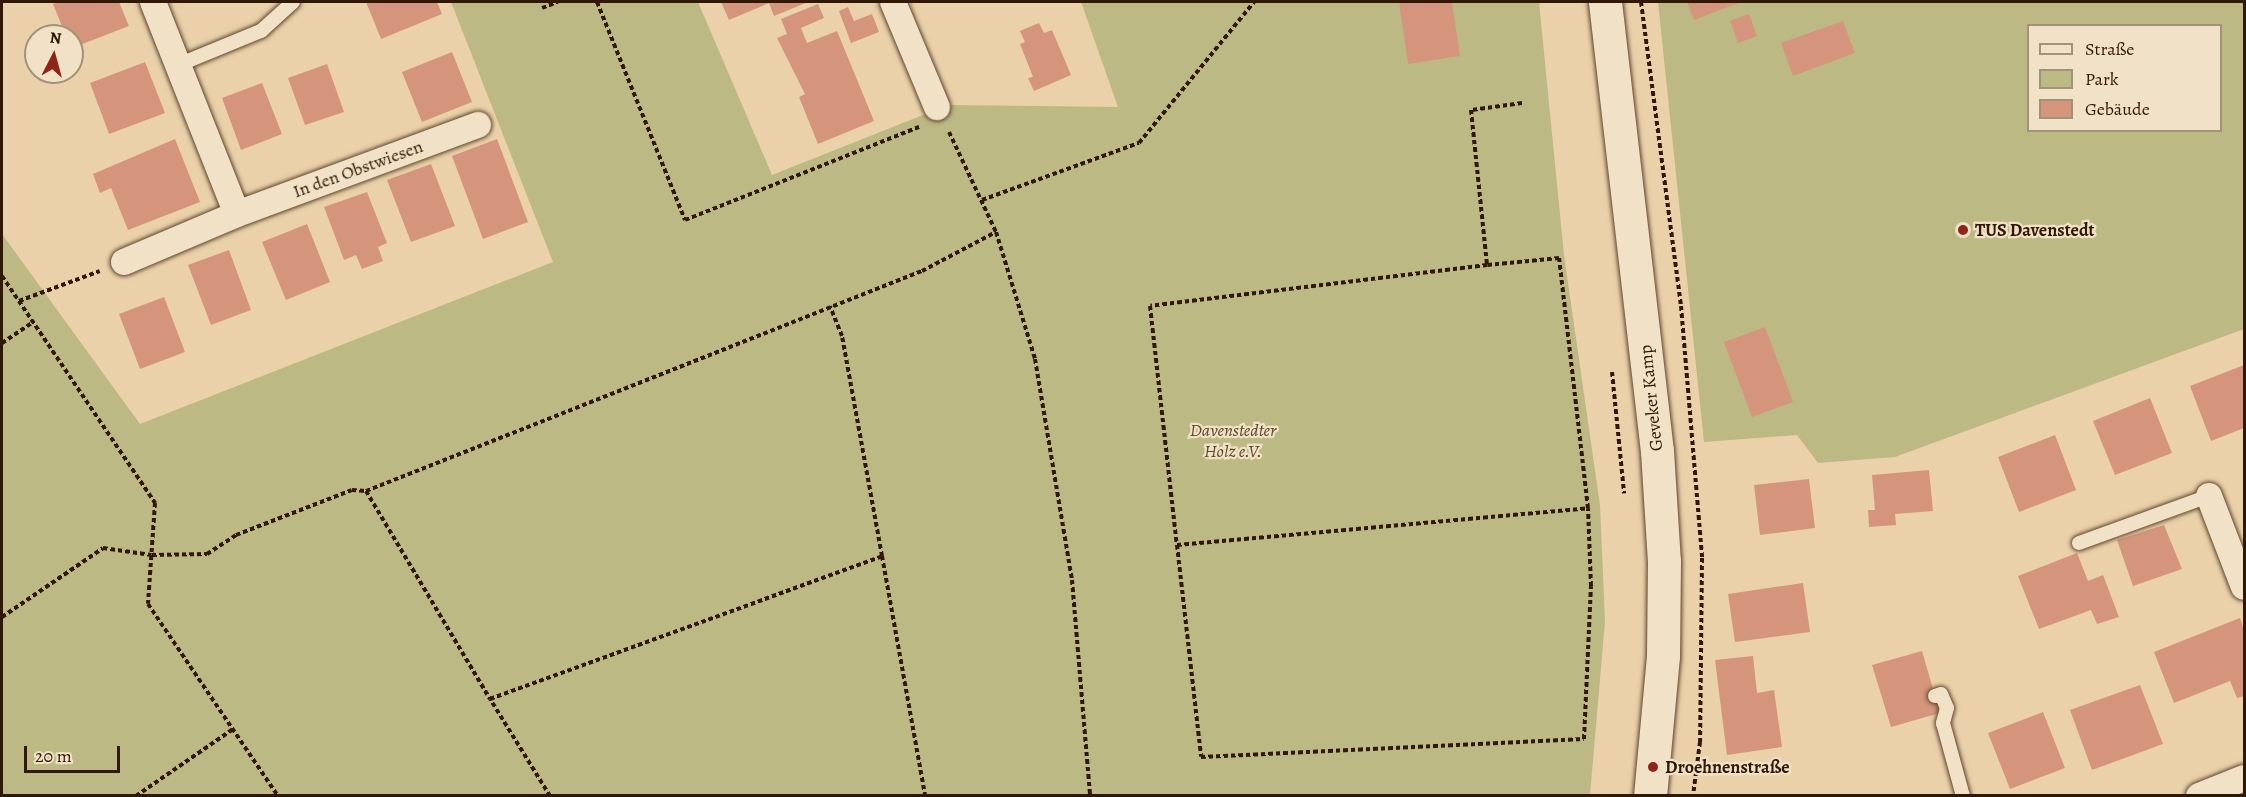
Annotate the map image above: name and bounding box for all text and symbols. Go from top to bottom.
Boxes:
north arrow [24,24,84,84]
legend [2027,24,2222,132]
text: N [49,27,63,50]
text: Straße [2085,37,2134,61]
text: Park [2085,67,2119,91]
text: Gebäude [2085,97,2150,121]
street label: In den Obstwiesen [290,135,426,203]
place label: TUS Davenstedt [1975,219,2095,241]
marker: TUS Davenstedt [1956,223,1970,237]
street label: Geveker Kamp [1635,344,1667,452]
park label: Davenstedter Holz e.V. [1190,420,1276,462]
scale bar [27,734,123,772]
text: 20 m [35,744,72,768]
place label: Droehnenstraße [1665,756,1789,778]
marker: Droehnenstraße [1646,760,1660,774]

